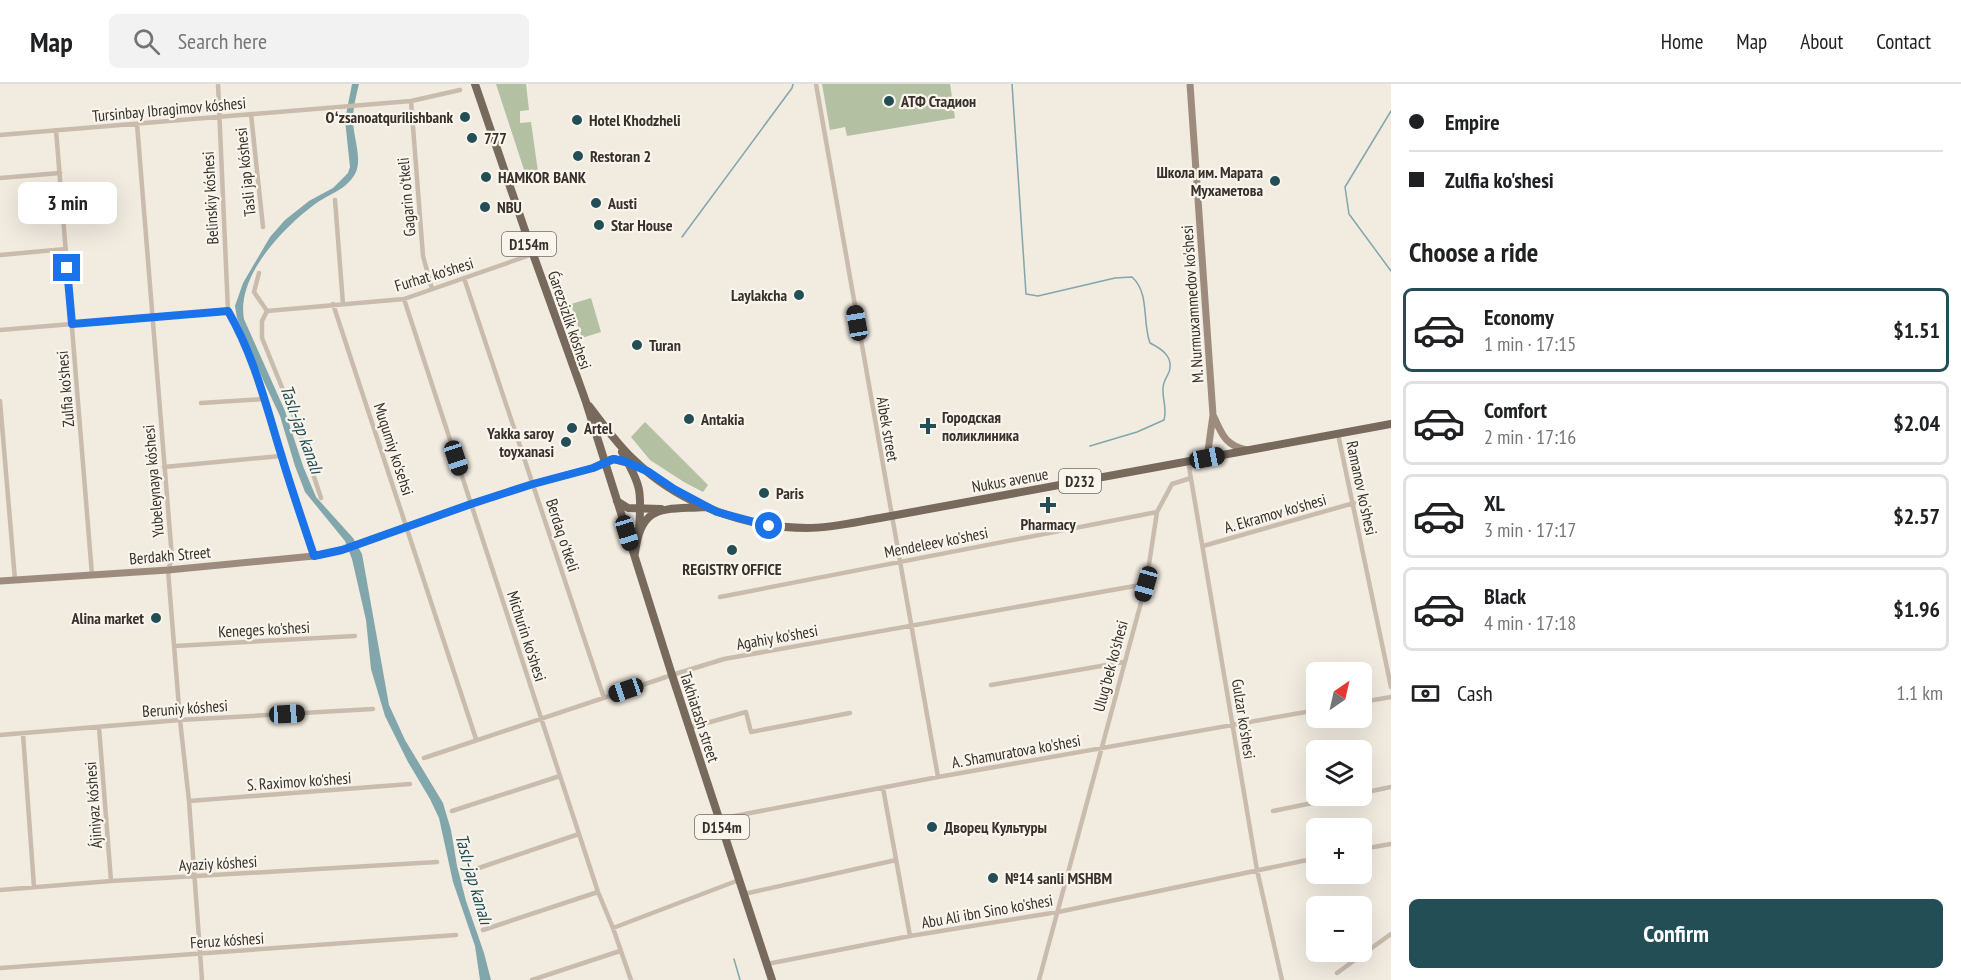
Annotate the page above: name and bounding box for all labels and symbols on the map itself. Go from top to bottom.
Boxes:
place label: АТФ Стадион [900,91,976,111]
street label: Tursinbay Ibragimov kóshesi [91,92,247,126]
marker: АТФ Стадион [882,94,896,108]
place label: Oʻzsanoatqurilishbank [326,107,453,127]
marker: Oʻzsanoatqurilishbank [458,110,472,124]
place label: Hotel Khodzheli [589,110,681,130]
marker: Hotel Khodzheli [570,113,584,127]
street label: Tasli jap kóshesi [230,127,260,217]
place label: 777 [484,128,507,148]
marker: 777 [465,131,479,145]
place label: Restoran 2 [590,146,651,166]
marker: Restoran 2 [571,149,585,163]
street label: Belinskiy kóshesi [198,151,222,245]
street label: Gagarin o'tkeli [393,157,419,237]
place label: Школа им. Марата Мухаметова [1157,162,1263,200]
place label: HAMKOR BANK [498,167,587,187]
marker: HAMKOR BANK [479,170,493,184]
marker: Школа им. Марата Мухаметова [1268,174,1282,188]
callout: 3 min [17,181,116,223]
place label: Austi [607,193,637,213]
marker: Austi [589,196,603,210]
place label: NBU [497,197,522,217]
marker: NBU [478,200,492,214]
place label: Star House [611,215,673,235]
marker: Star House [592,218,606,232]
street label: M. Nurmuxammedov ko'shesi [1177,224,1207,384]
road number: D154m [502,232,556,256]
street label: Furhat ko'shesi [392,253,476,295]
route end [53,254,80,281]
street label: Ǵarezsizlik kóshesi [544,268,596,372]
place label: Laylakcha [731,285,787,305]
marker: Laylakcha [792,288,806,302]
car [845,304,869,342]
place label: Turan [649,335,681,355]
marker: Turan [630,338,644,352]
street label: Zulfia ko'shesi [52,350,78,428]
water label: Taslı-jap kanalı [275,381,329,478]
street label: Aibek street [872,395,904,464]
street label: Muqumiy ko'sehsi [370,400,418,498]
place label: Городская поликлиника [942,407,1019,445]
place label: Antakia [700,409,745,429]
marker: Antakia [682,412,696,426]
marker: Городская поликлиника [919,417,937,435]
place label: Artel [583,418,613,438]
marker: Artel [565,421,579,435]
place label: Yakka saroy toyxanasi [486,423,555,461]
street label: Yubeleynaya kóshesi [138,424,168,538]
marker: Yakka saroy toyxanasi [559,435,573,449]
car [442,438,470,478]
street label: Ramanov ko'shesi [1342,439,1382,537]
car [1188,446,1226,470]
street label: Nukus avenue [970,463,1050,497]
road number: D232 [1059,469,1101,493]
place label: Paris [776,483,804,503]
marker: Paris [757,486,771,500]
street label: A. Ekramov ko'shesi [1222,489,1328,537]
street label: Berdaq o'tkeli [542,496,584,574]
marker: Pharmacy [1041,498,1055,512]
route start [755,512,782,539]
car [613,513,641,553]
place label: Pharmacy [1020,514,1076,534]
street label: Mendeleev ko'shesi [882,522,990,562]
street label: Berdakh Street [128,541,212,569]
marker: REGISTRY OFFICE [725,543,739,557]
place label: REGISTRY OFFICE [682,559,782,579]
car [1132,564,1160,604]
street label: Michurin ko'shesi [503,588,551,684]
place label: Alina market [71,608,144,628]
marker: Alina market [149,611,163,625]
street label: Keneges ko'shesi [218,617,310,641]
street label: Ulug'bek ko'shesi [1088,618,1132,714]
street label: Agahiy ko'shesi [735,620,819,654]
north arrow [1306,662,1372,728]
street label: Takhiatash street [676,669,724,765]
car [606,676,646,704]
street label: Gulzar ko'shesi [1228,678,1260,760]
street label: Beruniy kóshesi [142,695,228,721]
car [269,704,305,724]
street label: A. Shamuratova ko'shesi [950,730,1082,772]
street label: Ájiniyaz kóshesi [80,761,106,849]
street label: S. Raximov ko'shesi [246,767,352,795]
road number: D154m [695,815,749,839]
place label: Дворец Культуры [944,817,1047,837]
marker: Дворец Культуры [925,820,939,834]
water label: Taslı-jap kanalı [450,831,498,928]
street label: Ayaziy kóshesi [178,851,258,875]
place label: №14 sanli MSHBM [1005,868,1112,888]
marker: №14 sanli MSHBM [986,871,1000,885]
street label: Abu Ali ibn Sino ko'shesi [920,890,1054,932]
street label: Feruz kóshesi [189,927,265,953]

